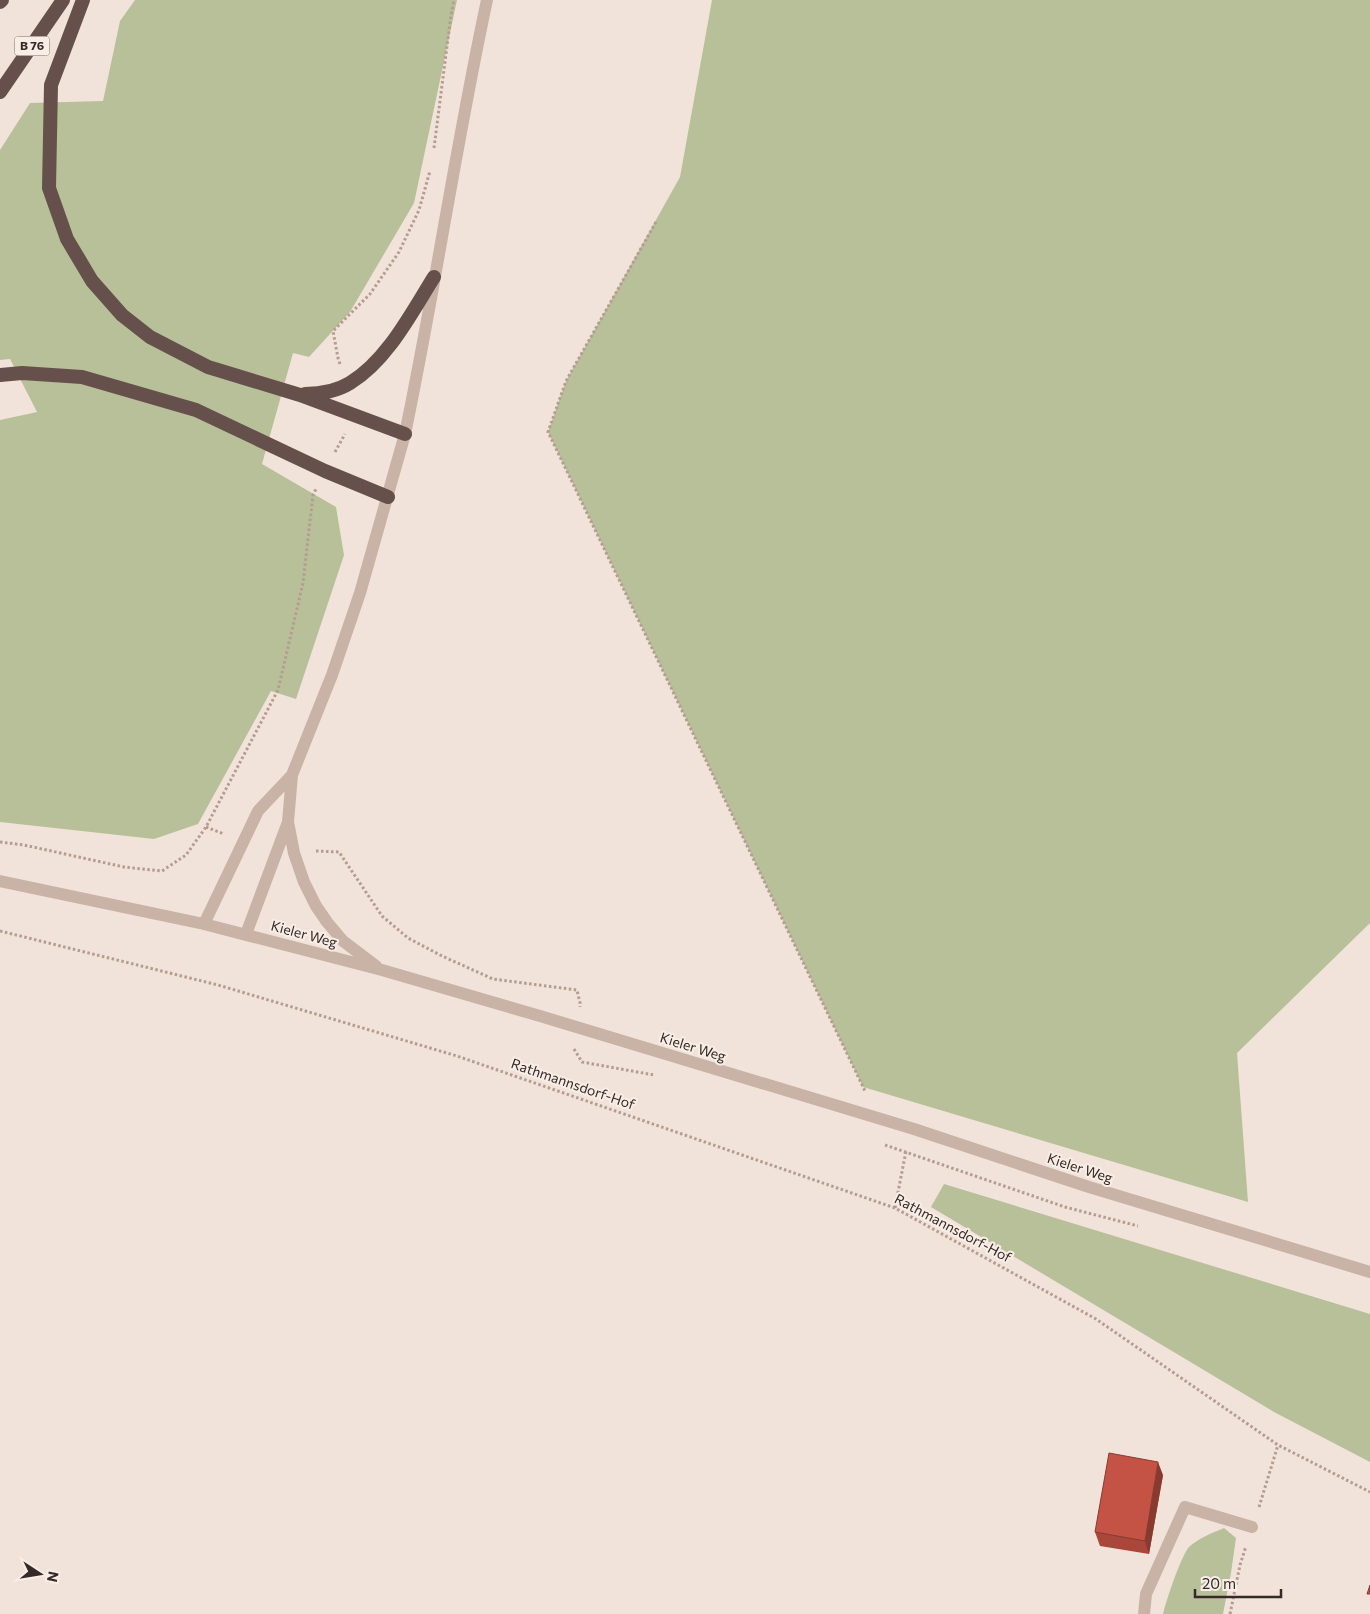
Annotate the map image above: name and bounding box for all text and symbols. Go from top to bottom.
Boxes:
road number: B 76 [15,36,50,56]
street label: Kieler Weg [269,917,339,951]
street label: Kieler Weg [658,1028,728,1065]
street label: Rathmannsdorf-Hof [509,1054,638,1113]
street label: Kieler Weg [1045,1149,1115,1186]
street label: Rathmannsdorf-Hof [892,1190,1015,1266]
north arrow [15,1549,65,1599]
scale bar [1195,1566,1281,1598]
text: N [44,1570,63,1584]
text: 20 m [1202,1574,1236,1592]

